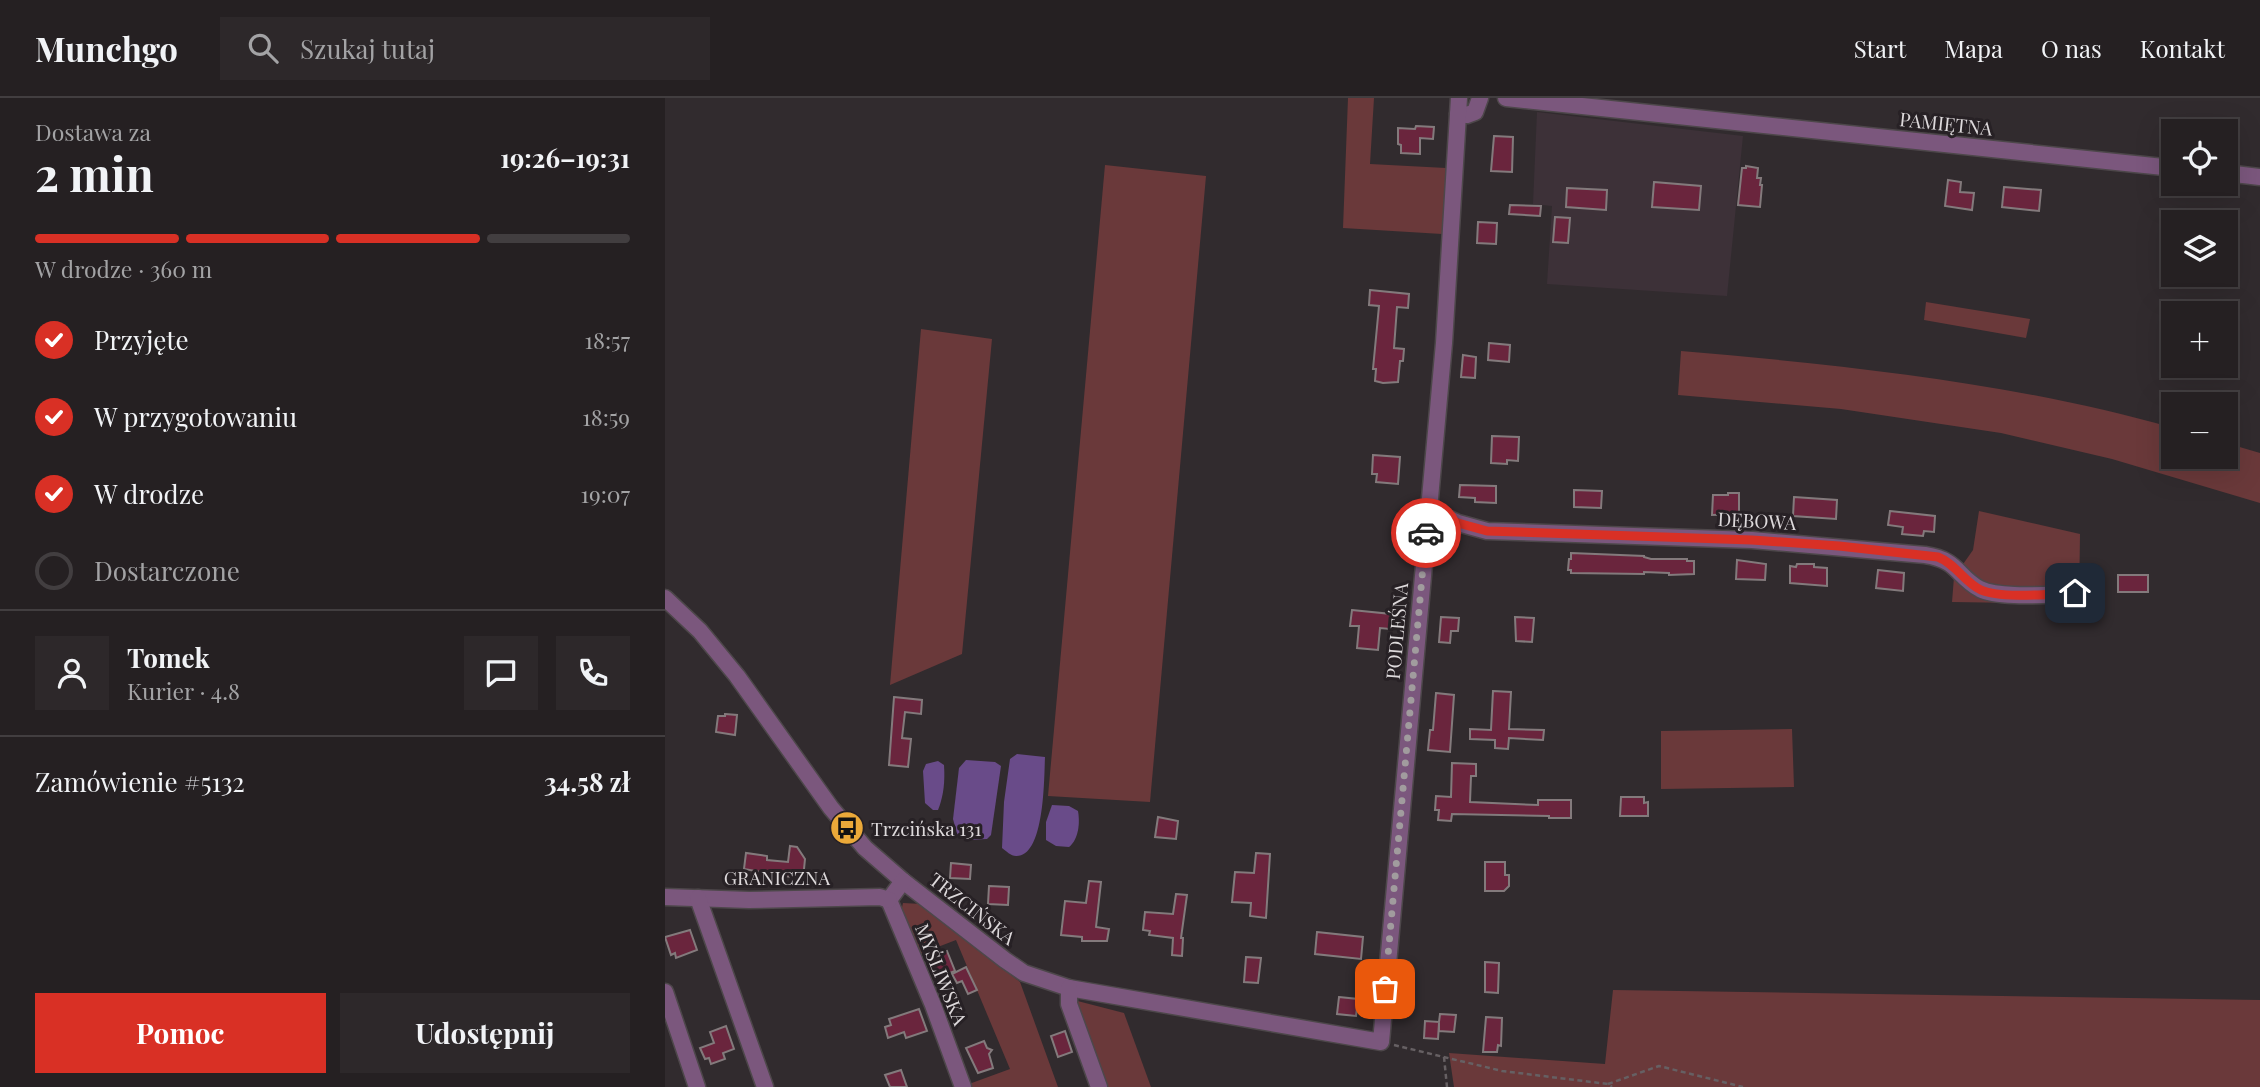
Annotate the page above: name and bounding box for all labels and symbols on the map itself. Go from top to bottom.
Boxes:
street label: PAMIĘTNA [1898,105,1995,141]
courier [1391,498,1461,568]
street label: DĘBOWA [1717,505,1798,535]
pin [2045,563,2105,623]
street label: PODLEŚNA [1379,581,1413,680]
bus stop icon: Trzcińska 131 [828,809,866,847]
place label: Trzcińska 131 [871,815,981,841]
street label: GRANICZNA [724,864,831,890]
street label: TRZCIŃSKA [924,866,1022,951]
street label: MYŚLIWSKA [910,919,975,1030]
pin [1355,959,1415,1019]

